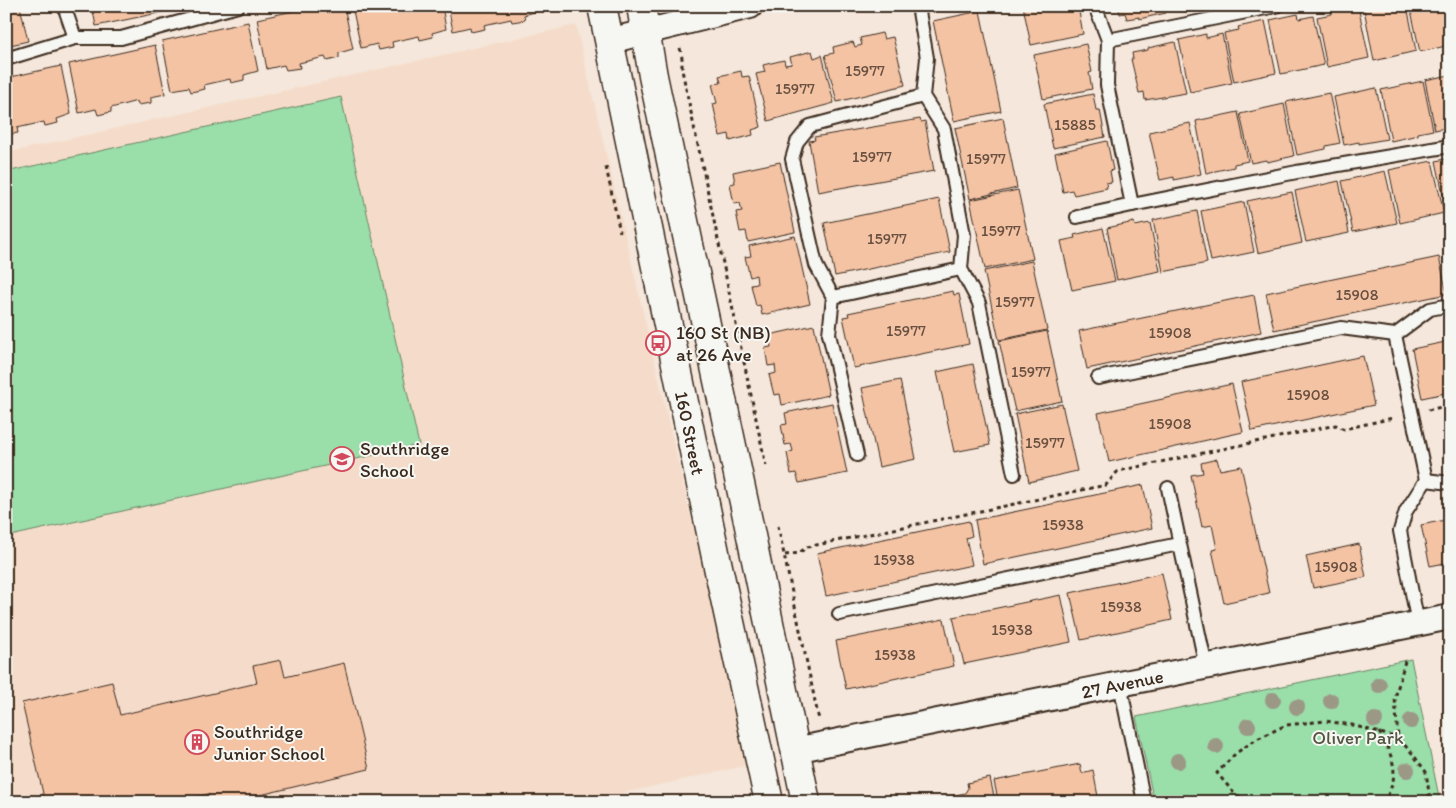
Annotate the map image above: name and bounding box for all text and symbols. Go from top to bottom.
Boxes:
house number: 15977 [845,61,885,80]
house number: 15977 [775,79,815,98]
house number: 15885 [1054,115,1096,134]
house number: 15977 [852,147,892,166]
house number: 15977 [966,149,1006,168]
house number: 15977 [981,221,1021,240]
house number: 15977 [867,229,907,248]
house number: 15908 [1336,285,1379,304]
house number: 15977 [995,292,1035,311]
place label: 160 St (NB) at 26 Ave [676,321,771,366]
house number: 15977 [886,321,926,340]
house number: 15908 [1149,323,1192,342]
bus stop icon: 160 St (NB) at 26 Ave [645,330,671,356]
house number: 15977 [1011,362,1051,381]
house number: 15908 [1287,385,1330,404]
street label: 160 Street [670,389,710,477]
house number: 15908 [1149,414,1192,433]
house number: 15977 [1025,433,1065,452]
place label: Southridge School [360,437,449,482]
school or university icon: Southridge School [329,446,355,472]
house number: 15938 [1042,515,1084,534]
house number: 15938 [873,550,915,569]
house number: 15908 [1315,557,1358,576]
house number: 15938 [1100,597,1142,616]
house number: 15938 [991,620,1033,639]
house number: 15938 [874,645,916,664]
street label: 27 Avenue [1079,664,1165,704]
place label: Southridge Junior School [214,720,326,765]
park label: Oliver Park [1312,726,1404,749]
building icon: Southridge Junior School [184,729,210,755]

